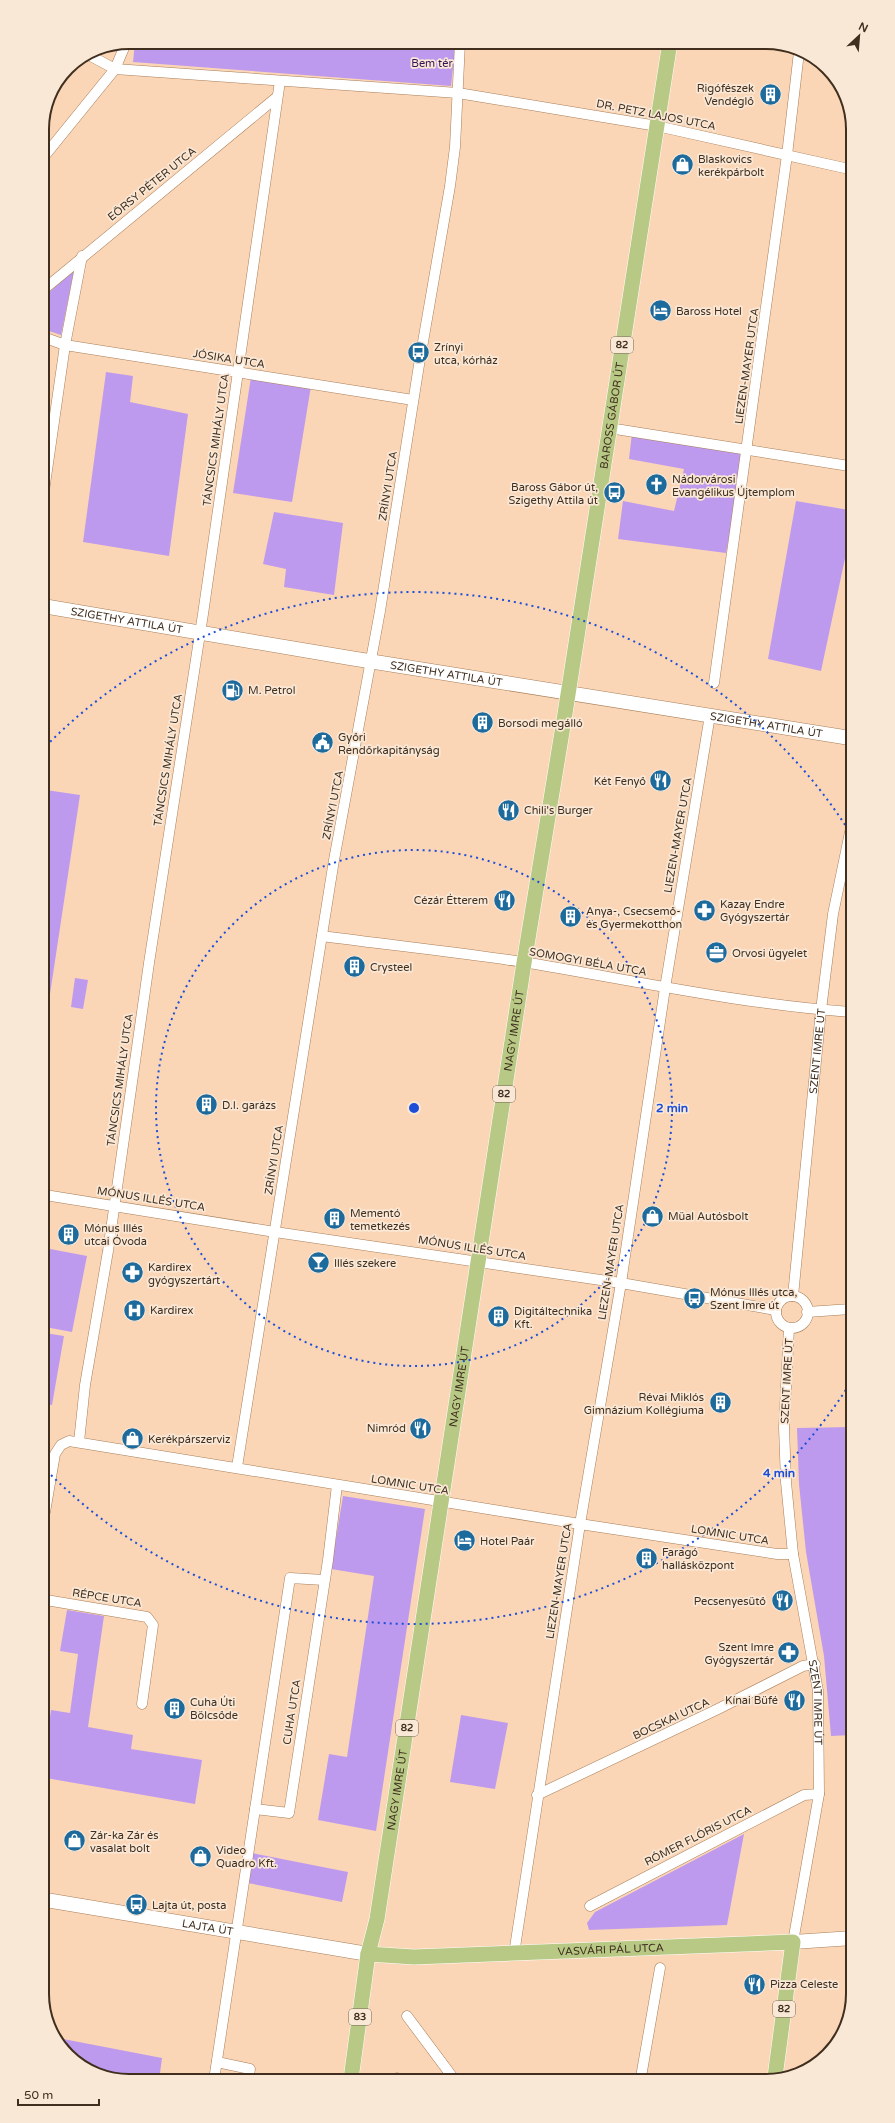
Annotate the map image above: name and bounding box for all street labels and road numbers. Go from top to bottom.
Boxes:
street label: DR. PETZ LAJOS UTCA [595,97,717,133]
street label: EÖRSY PÉTER UTCA [105,144,199,224]
street label: LIEZEN-MAYER UTCA [732,307,762,425]
road number: 82 [611,337,633,353]
street label: JÓSIKA UTCA [192,346,266,371]
street label: BAROSS GÁBOR ÚT [597,361,626,470]
street label: TÁNCSICS MIHÁLY UTCA [199,373,232,507]
street label: ZRÍNYI UTCA [375,450,400,522]
street label: SZIGETHY ATTILA ÚT [70,604,184,636]
street label: SZIGETHY ATTILA ÚT [389,658,504,689]
street label: TÁNCSICS MIHÁLY UTCA [150,693,185,827]
street label: SZIGETHY ATTILA ÚT [709,709,824,740]
street label: ZRÍNYI UTCA [319,769,346,841]
street label: LIEZEN-MAYER UTCA [661,776,695,894]
street label: SOMOGYI BÉLA UTCA [528,944,648,979]
street label: NAGY IMRE ÚT [501,989,526,1072]
street label: SZENT IMRE ÚT [806,1008,828,1095]
street label: TÁNCSICS MIHÁLY UTCA [103,1013,136,1147]
road number: 82 [493,1086,515,1102]
street label: ZRÍNYI UTCA [261,1124,286,1196]
street label: MÓNUS ILLÉS UTCA [96,1183,206,1214]
street label: LIEZEN-MAYER UTCA [595,1203,627,1321]
street label: MÓNUS ILLÉS UTCA [417,1232,527,1263]
street label: SZENT IMRE ÚT [777,1338,796,1424]
street label: NAGY IMRE ÚT [446,1345,472,1428]
street label: LOMNIC UTCA [370,1472,450,1498]
street label: LIEZEN-MAYER UTCA [543,1522,575,1640]
street label: LOMNIC UTCA [690,1522,770,1548]
street label: RÉPCE UTCA [71,1585,143,1610]
street label: SZENT IMRE ÚT [806,1659,826,1746]
street label: CUHA UTCA [280,1678,304,1746]
street label: BOCSKAI UTCA [631,1696,711,1742]
road number: 82 [396,1720,418,1736]
street label: NAGY IMRE ÚT [384,1748,410,1831]
street label: RÓMER FLÓRIS UTCA [642,1802,754,1869]
street label: LAJTA ÚT [181,1916,235,1938]
street label: VASVÁRI PÁL UTCA [557,1941,664,1958]
road number: 82 [773,2001,795,2017]
road number: 83 [349,2009,371,2025]

